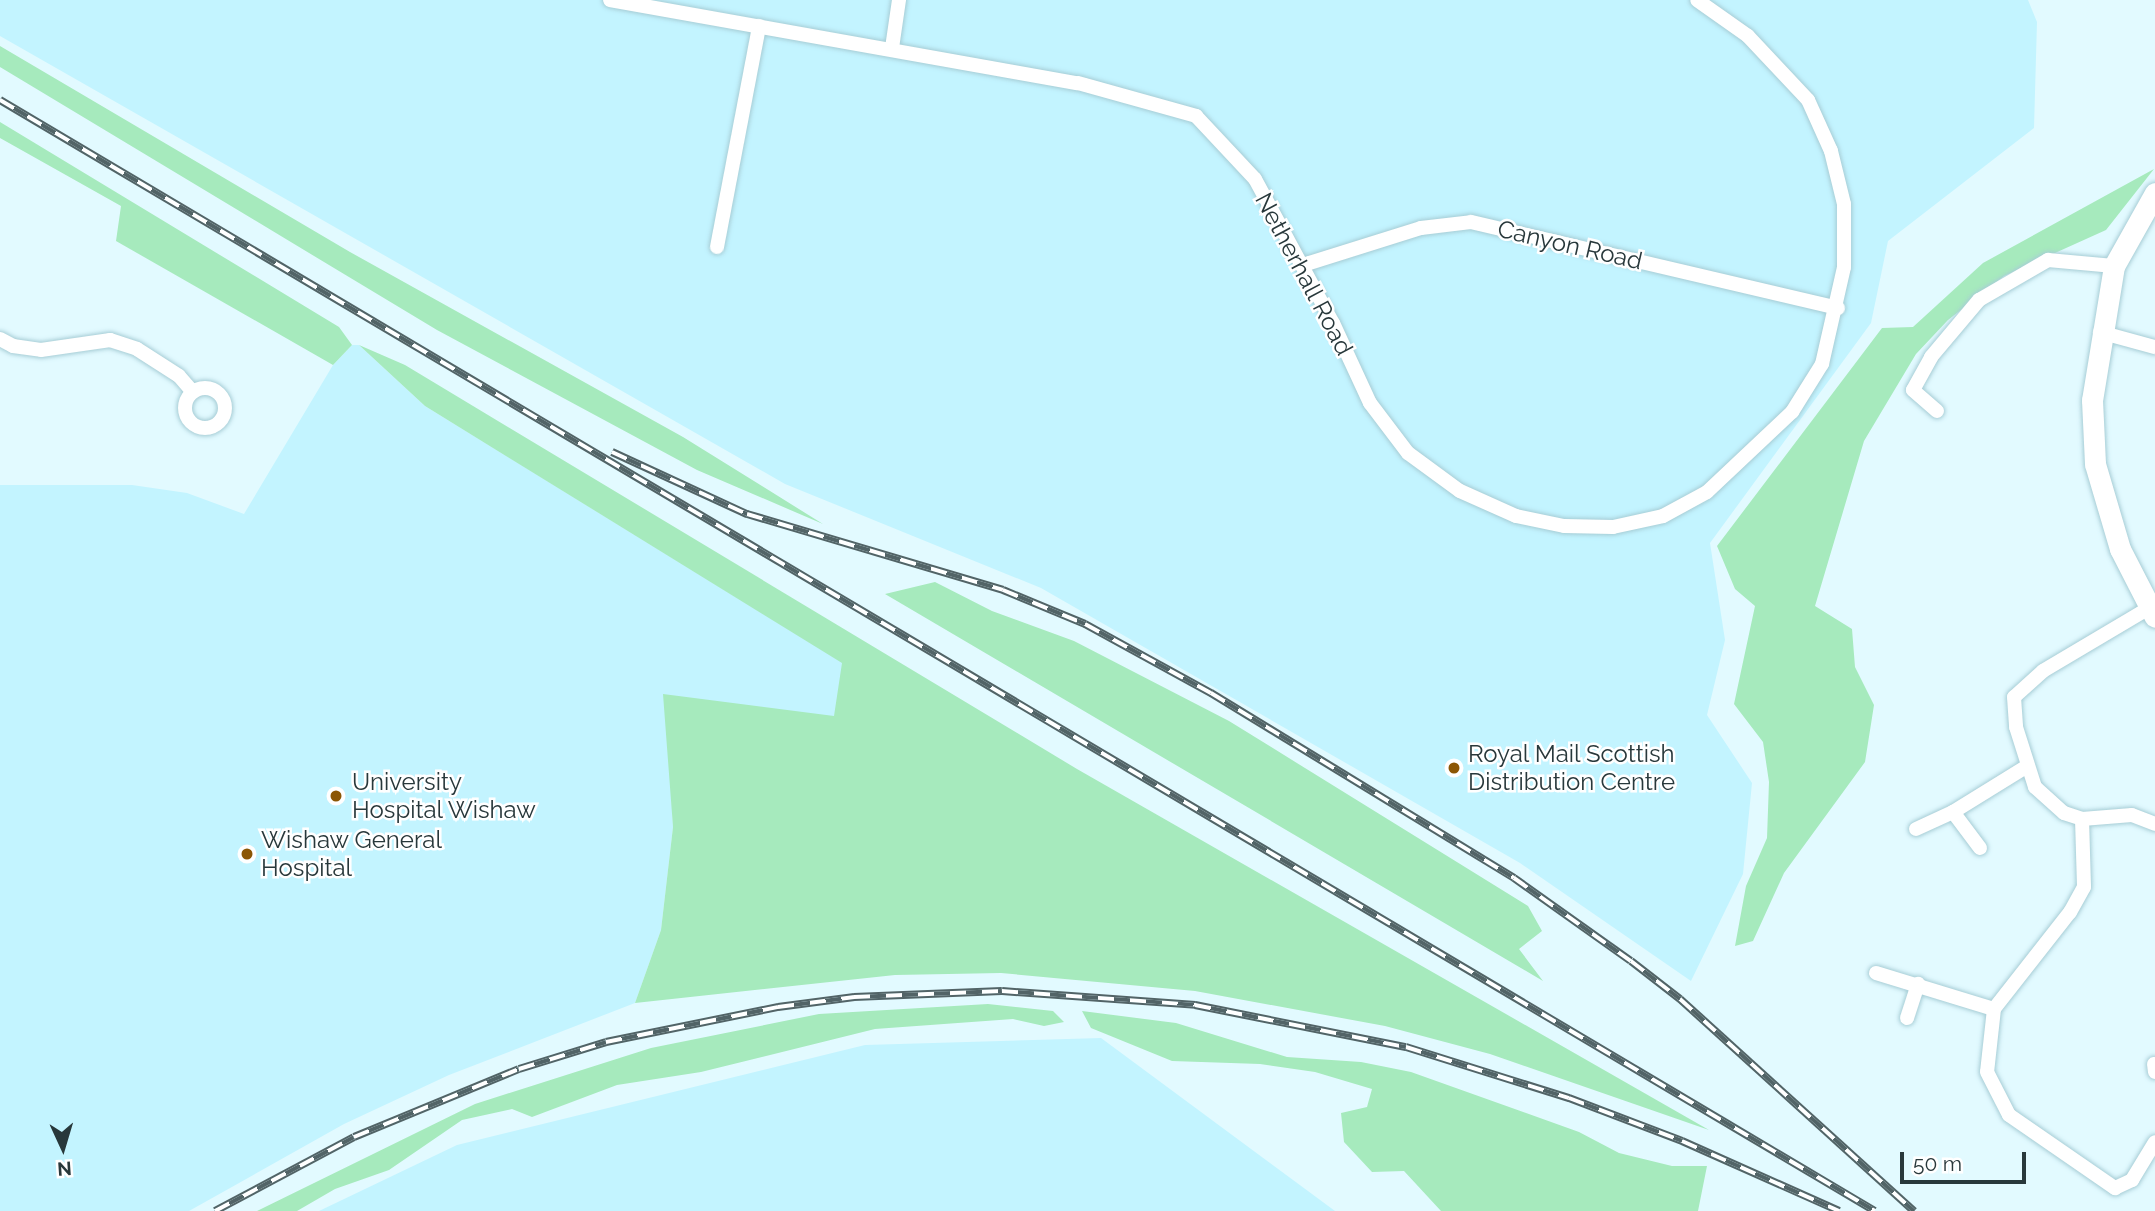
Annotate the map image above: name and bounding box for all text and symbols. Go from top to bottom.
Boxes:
street label: Netherhall Road [1249,187,1359,361]
street label: Canyon Road [1495,214,1645,276]
place label: Royal Mail Scottish Distribution Centre [1468,740,1676,796]
marker: Royal Mail Scottish Distribution Centre [1446,760,1462,776]
place label: University Hospital Wishaw [352,768,537,824]
marker: University Hospital Wishaw [326,786,346,806]
place label: Wishaw General Hospital [261,826,443,882]
marker: Wishaw General Hospital [239,846,255,862]
north arrow [28,1113,98,1183]
scale bar [1903,1138,2029,1182]
text: 50 m [1913,1151,1962,1176]
text: N [56,1157,72,1180]

